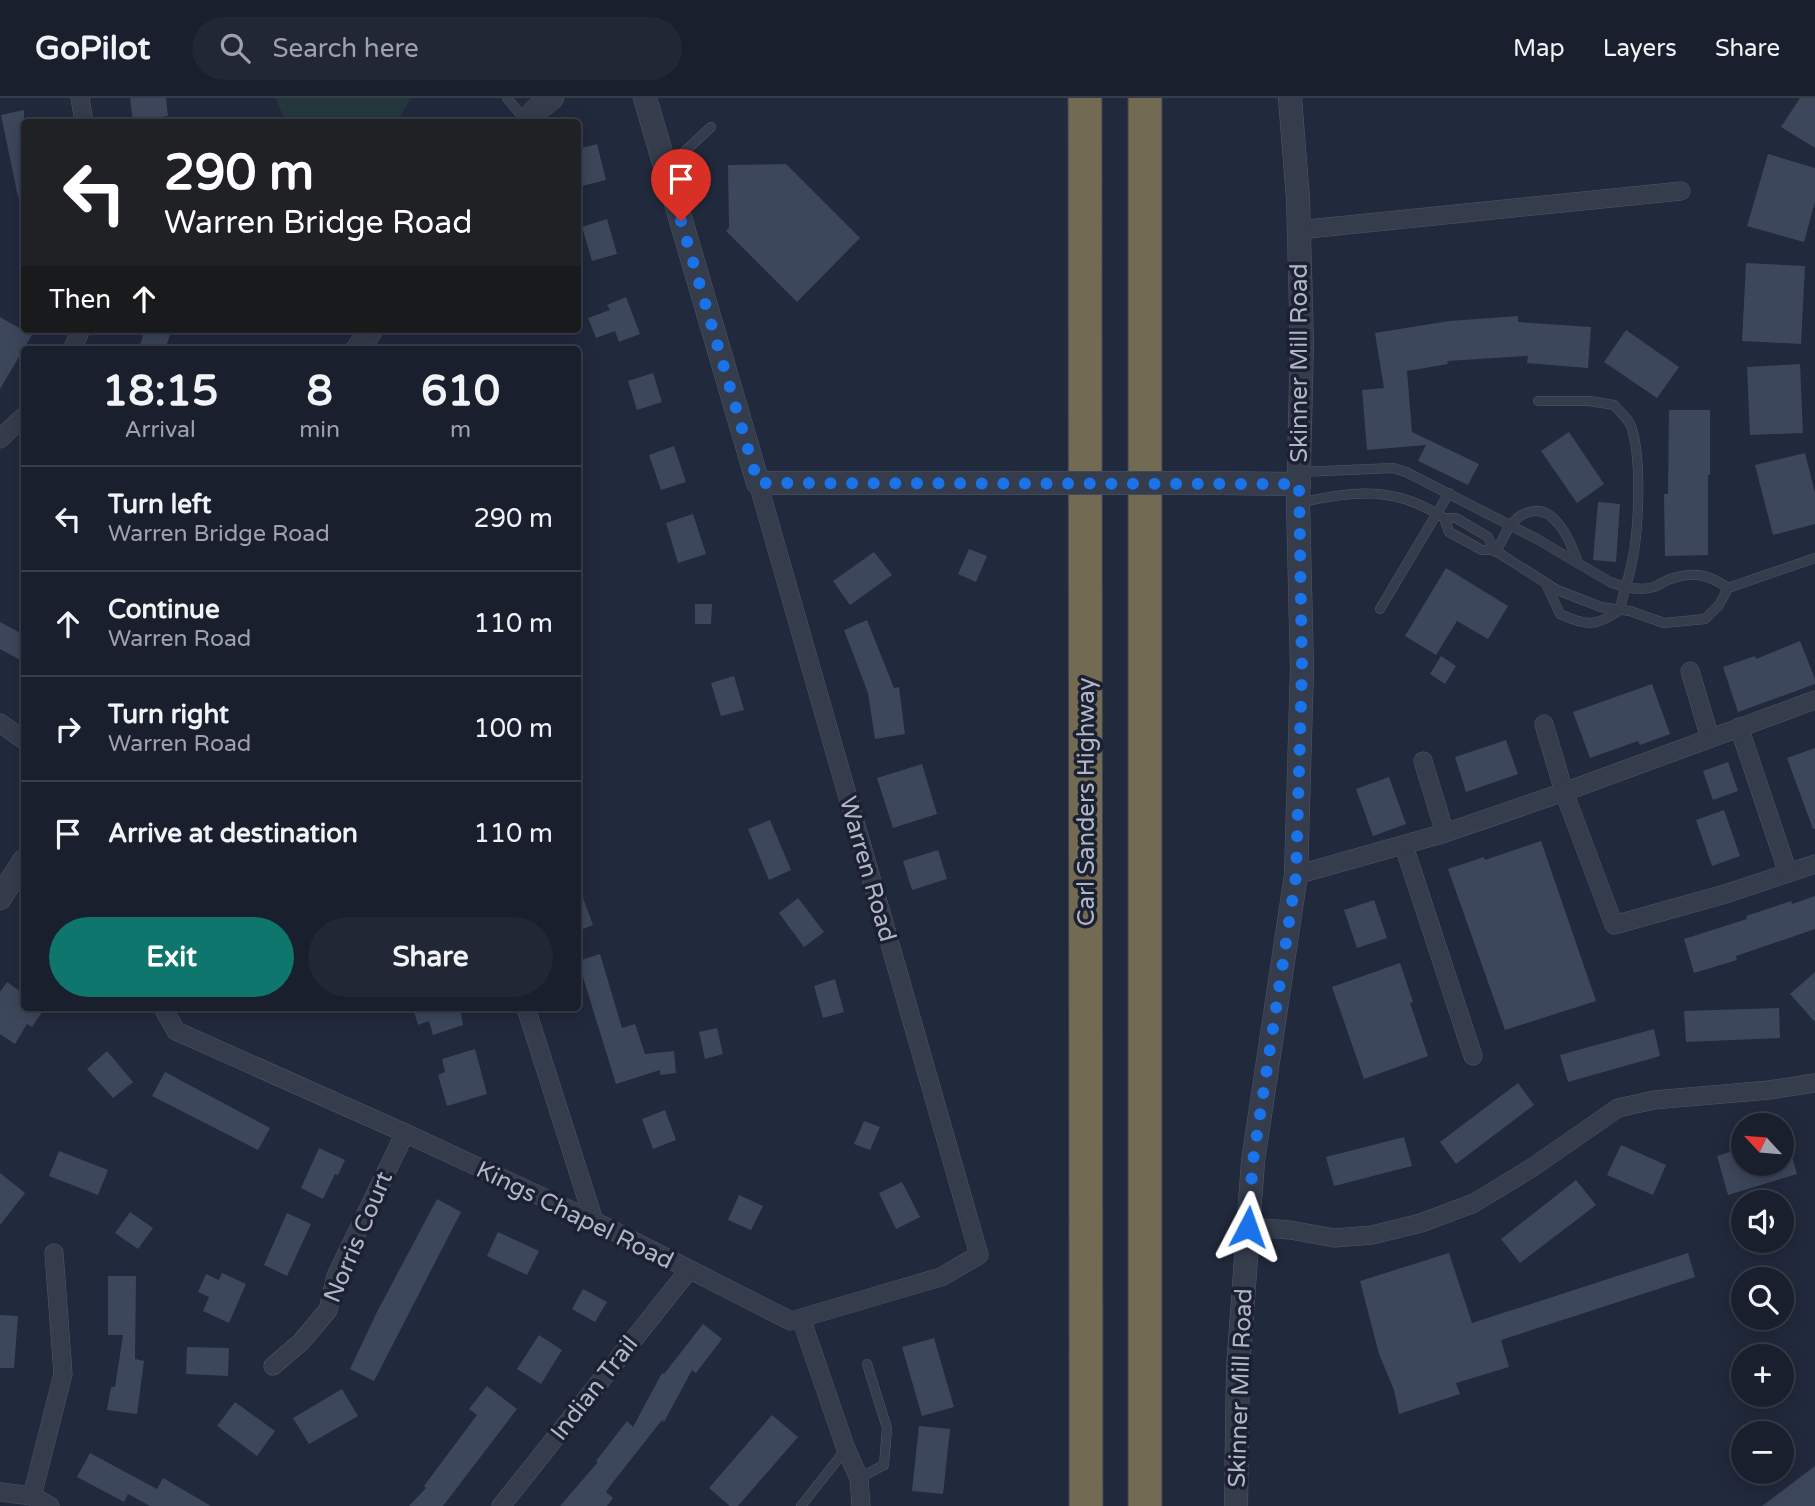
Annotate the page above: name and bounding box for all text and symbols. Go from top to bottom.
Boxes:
search box [192,17,682,80]
text: GoPilot [35,29,150,68]
icon: search [216,29,254,67]
text: Search here [272,33,419,64]
text: Map [1513,34,1565,63]
text: Layers [1603,34,1677,63]
text: Share [1715,34,1780,63]
text: 290 m [164,144,314,203]
icon: left [49,147,140,238]
pin [651,149,711,221]
icon: arrive [662,160,700,198]
text: Warren Bridge Road [164,204,472,242]
street label: Skinner Mill Road [1285,263,1314,463]
icon: ahead [125,280,163,318]
text: Then [49,284,111,315]
text: 18:15 [102,366,218,417]
text: 8 [306,366,333,417]
text: 610 [421,366,500,417]
text: Arrival [125,416,196,444]
text: min [299,416,340,444]
text: m [450,416,471,444]
text: Turn left [108,489,211,520]
icon: left [49,500,87,538]
text: 290 m [473,503,553,534]
text: Warren Bridge Road [108,520,330,548]
text: Continue [108,594,220,625]
icon: ahead [49,605,87,643]
text: 110 m [473,608,553,639]
text: Warren Road [108,625,251,653]
street label: Carl Sanders Highway [1072,678,1101,926]
text: Turn right [108,699,229,730]
icon: right [49,710,87,748]
text: 100 m [473,713,553,744]
text: Warren Road [108,730,251,758]
street label: Warren Road [833,793,902,945]
icon: arrive [49,815,87,853]
text: Arrive at destination [108,818,358,849]
text: 110 m [473,818,553,849]
button: Exit [49,917,294,997]
button: Share [308,917,553,997]
north arrow [1731,1113,1794,1176]
map controls [1731,1113,1794,1484]
street label: Kings Chapel Road [472,1155,678,1276]
street label: Norris Court [318,1167,399,1307]
position arrow [1211,1190,1285,1264]
button: sound [1731,1190,1794,1253]
button: search [1731,1267,1794,1330]
street label: Skinner Mill Road [1223,1288,1258,1488]
street label: Indian Trail [545,1330,644,1446]
button: + [1731,1344,1794,1407]
button: − [1731,1421,1794,1484]

